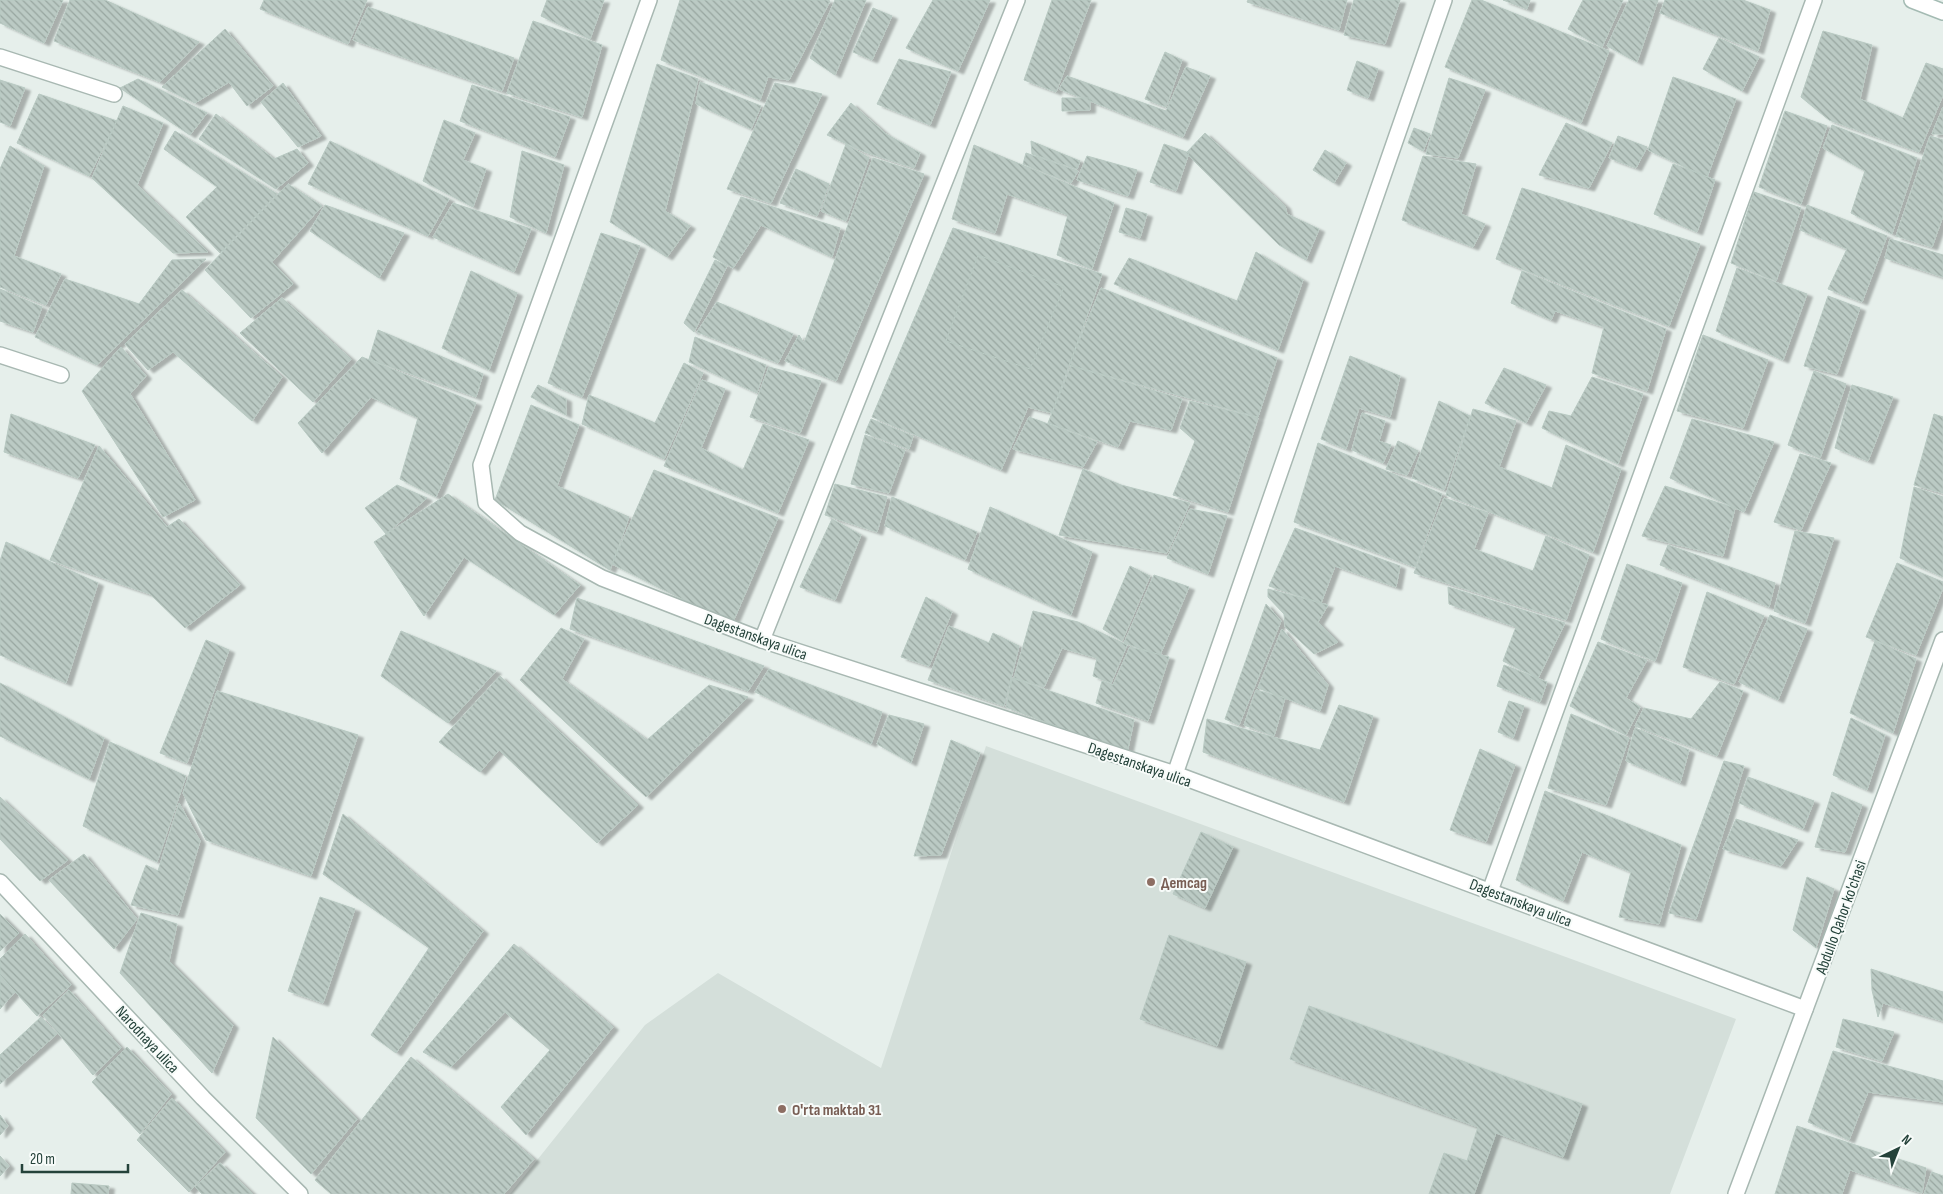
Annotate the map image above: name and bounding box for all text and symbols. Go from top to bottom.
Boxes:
street label: Dagestanskaya ulica [701,610,810,665]
street label: Dagestanskaya ulica [1085,739,1194,792]
street label: Abdullo Qahor ko'chasi [1812,858,1871,978]
place label: Детсад [1161,874,1207,893]
street label: Dagestanskaya ulica [1467,875,1574,932]
marker: Детсад [1145,876,1157,888]
street label: Narodnaya ulica [111,1003,183,1078]
place label: O'rta maktab 31 [792,1101,882,1120]
marker: O'rta maktab 31 [776,1103,788,1115]
north arrow [1873,1124,1923,1174]
text: N [1898,1131,1915,1149]
scale bar [22,1142,129,1174]
text: 20 m [30,1150,55,1169]

